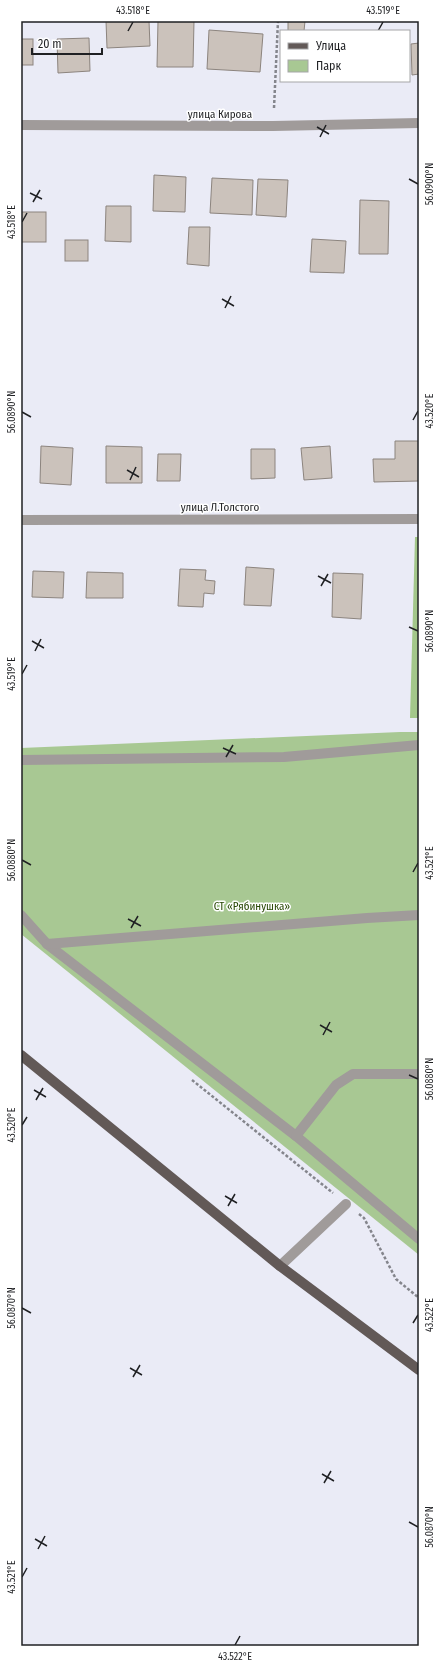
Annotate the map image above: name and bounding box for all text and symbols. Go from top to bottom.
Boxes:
text: 43.518°E [116,5,150,17]
text: 43.519°E [366,5,400,17]
scale bar [32,30,102,56]
legend [280,30,410,82]
text: 20 m [38,37,62,51]
text: Улица [315,39,346,53]
text: Парк [316,59,342,73]
street label: улица Кирова [188,108,252,121]
text: 56.0900°N [424,163,436,205]
text: 43.518°E [6,205,18,239]
text: 56.0890°N [6,391,18,433]
text: 43.520°E [424,393,436,428]
street label: улица Л.Толстого [181,501,259,514]
text: 56.0890°N [424,610,436,652]
text: 43.519°E [6,657,18,691]
text: 56.0880°N [6,839,18,881]
text: 43.521°E [424,846,436,880]
park label: СТ «Рябинушка» [214,900,290,913]
text: 56.0880°N [424,1058,436,1100]
text: 43.520°E [6,1107,18,1142]
text: 56.0870°N [6,1287,18,1329]
text: 43.522°E [424,1298,436,1332]
text: 56.0870°N [424,1506,436,1548]
text: 43.521°E [6,1560,18,1594]
text: 43.522°E [218,1651,252,1663]

